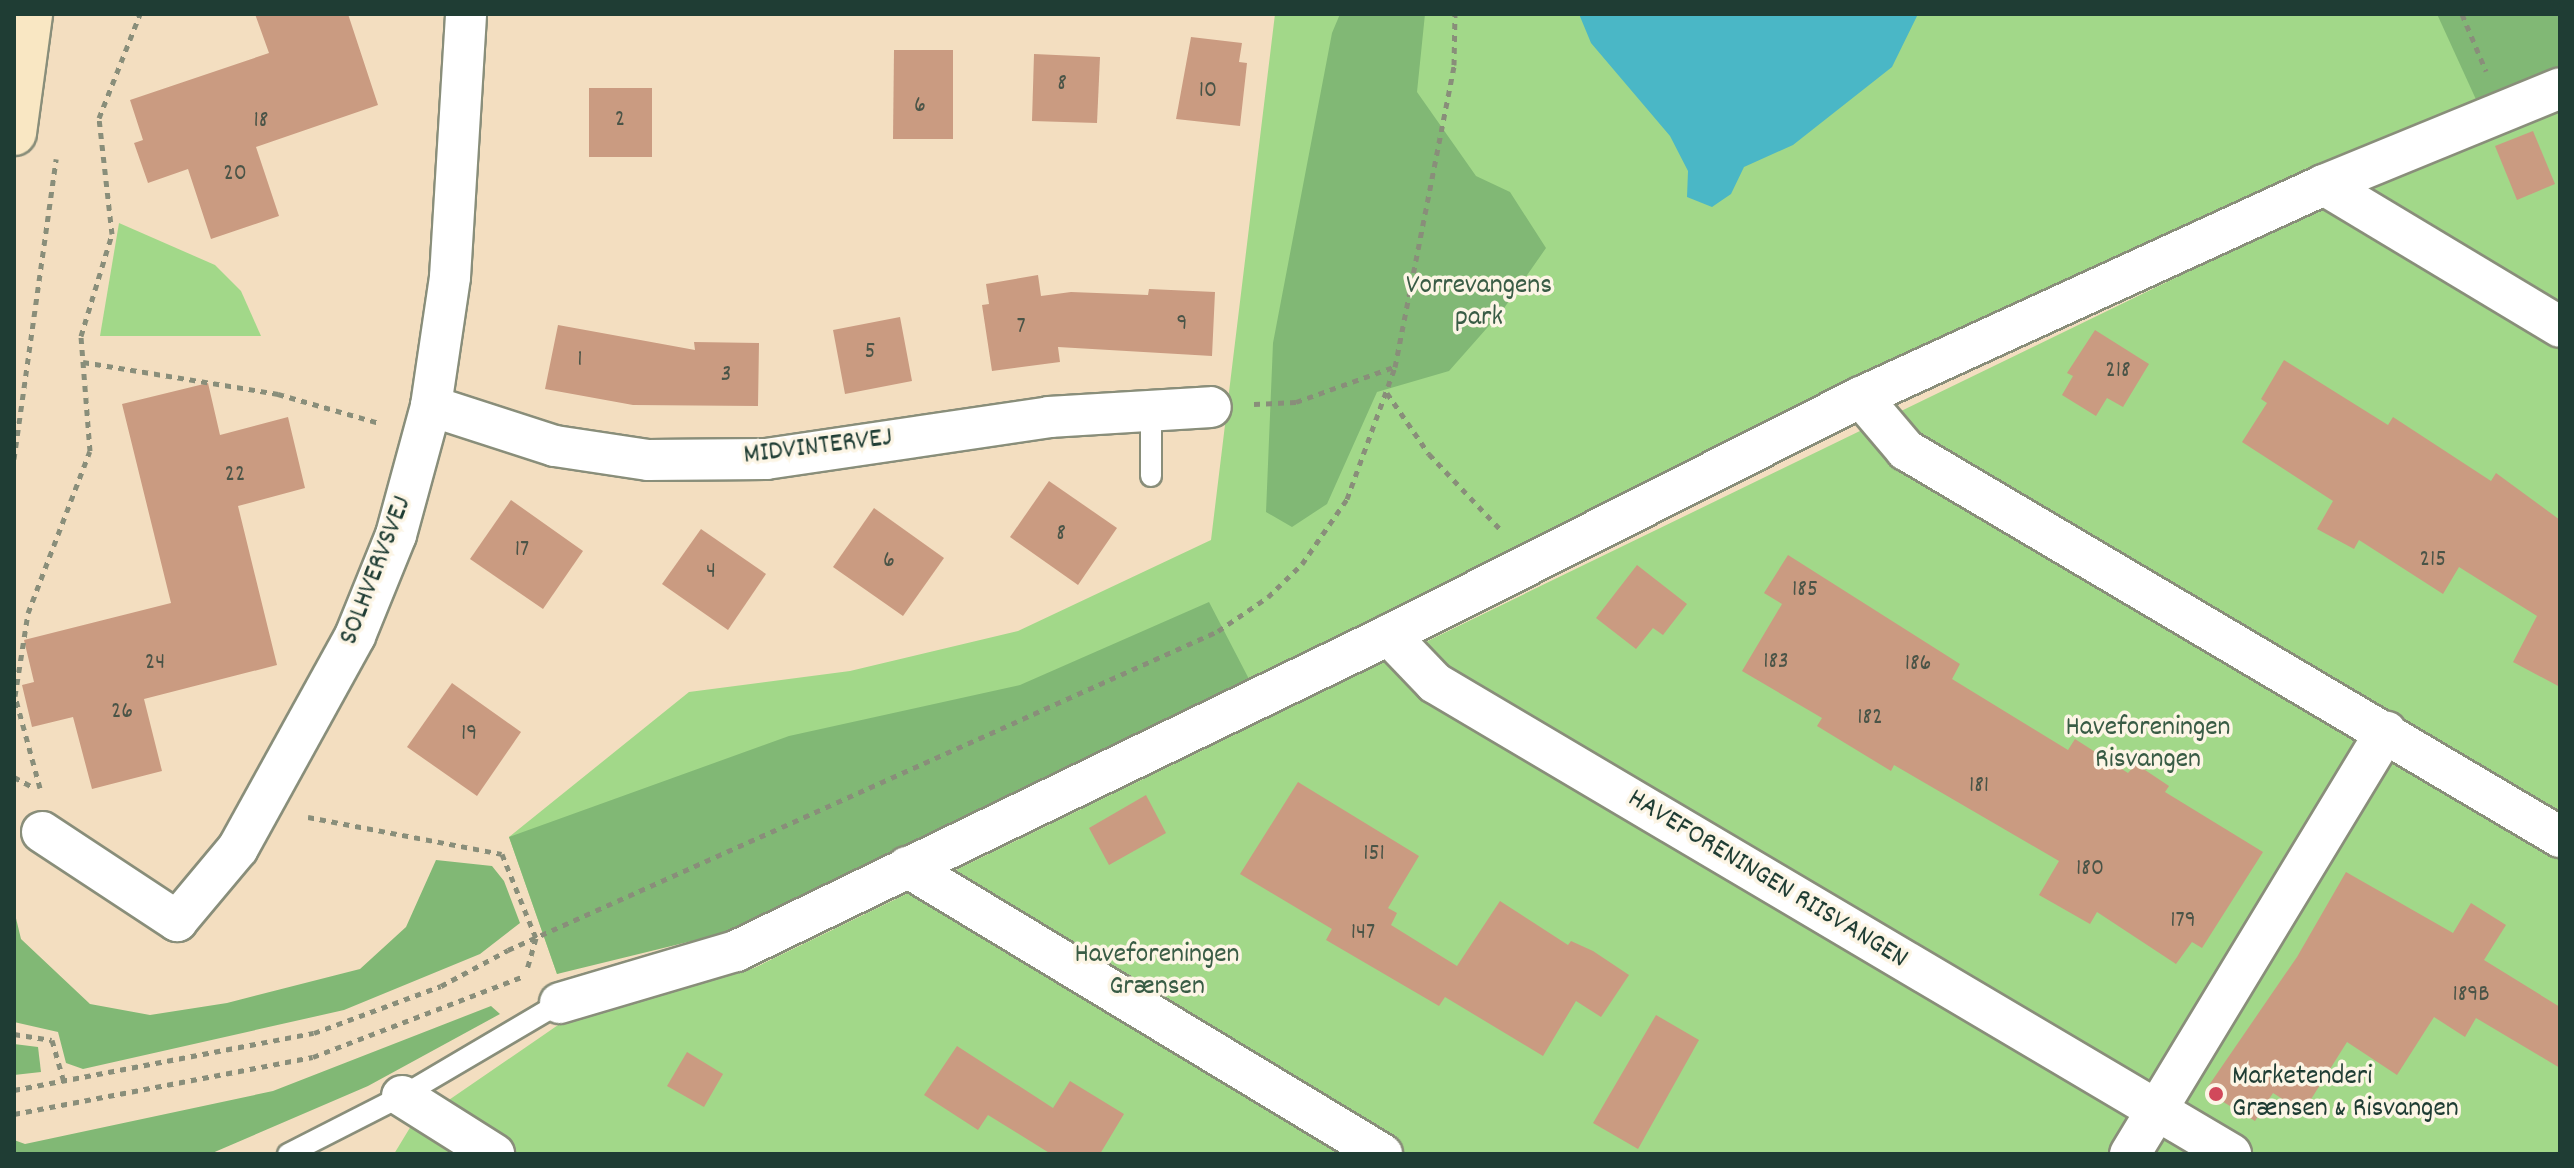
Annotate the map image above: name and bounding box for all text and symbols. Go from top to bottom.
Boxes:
house number: 8 [1057,71,1067,99]
house number: 10 [1199,78,1217,106]
house number: 6 [914,93,926,121]
house number: 2 [615,107,625,135]
house number: 18 [254,108,268,136]
house number: 20 [223,161,247,189]
park label: Vorrevangens park [1406,270,1552,336]
house number: 9 [1177,311,1187,339]
house number: 7 [1016,314,1026,342]
house number: 5 [864,339,876,367]
house number: 1 [577,347,583,375]
house number: 218 [2105,358,2131,386]
house number: 3 [721,362,731,390]
street label: MIDVINTERVEJ [742,422,894,474]
house number: 22 [225,462,245,490]
street label: SOLHVERVSVEJ [333,492,421,650]
house number: 8 [1056,521,1066,549]
house number: 17 [515,537,529,565]
house number: 215 [2420,547,2446,575]
house number: 6 [883,548,895,576]
house number: 4 [706,559,716,587]
house number: 185 [1792,577,1818,605]
house number: 183 [1763,649,1789,677]
house number: 24 [145,650,165,678]
house number: 186 [1905,651,1931,679]
house number: 26 [111,699,133,727]
house number: 182 [1857,705,1883,733]
park label: Haveforeningen Risvangen [2065,712,2231,778]
house number: 19 [461,721,477,749]
house number: 181 [1969,773,1989,801]
street label: HAVEFORENINGEN RIISVANGEN [1621,783,1913,977]
house number: 151 [1363,841,1385,869]
house number: 180 [2076,856,2104,884]
house number: 179 [2170,908,2196,936]
house number: 147 [1351,920,1375,948]
park label: Haveforeningen Grænsen [1074,939,1240,1005]
house number: 189B [2452,982,2490,1010]
place label: Marketenderi Grænsen & Risvangen [2232,1061,2459,1127]
marker: Marketenderi Grænsen & Risvangen [2207,1085,2225,1103]

